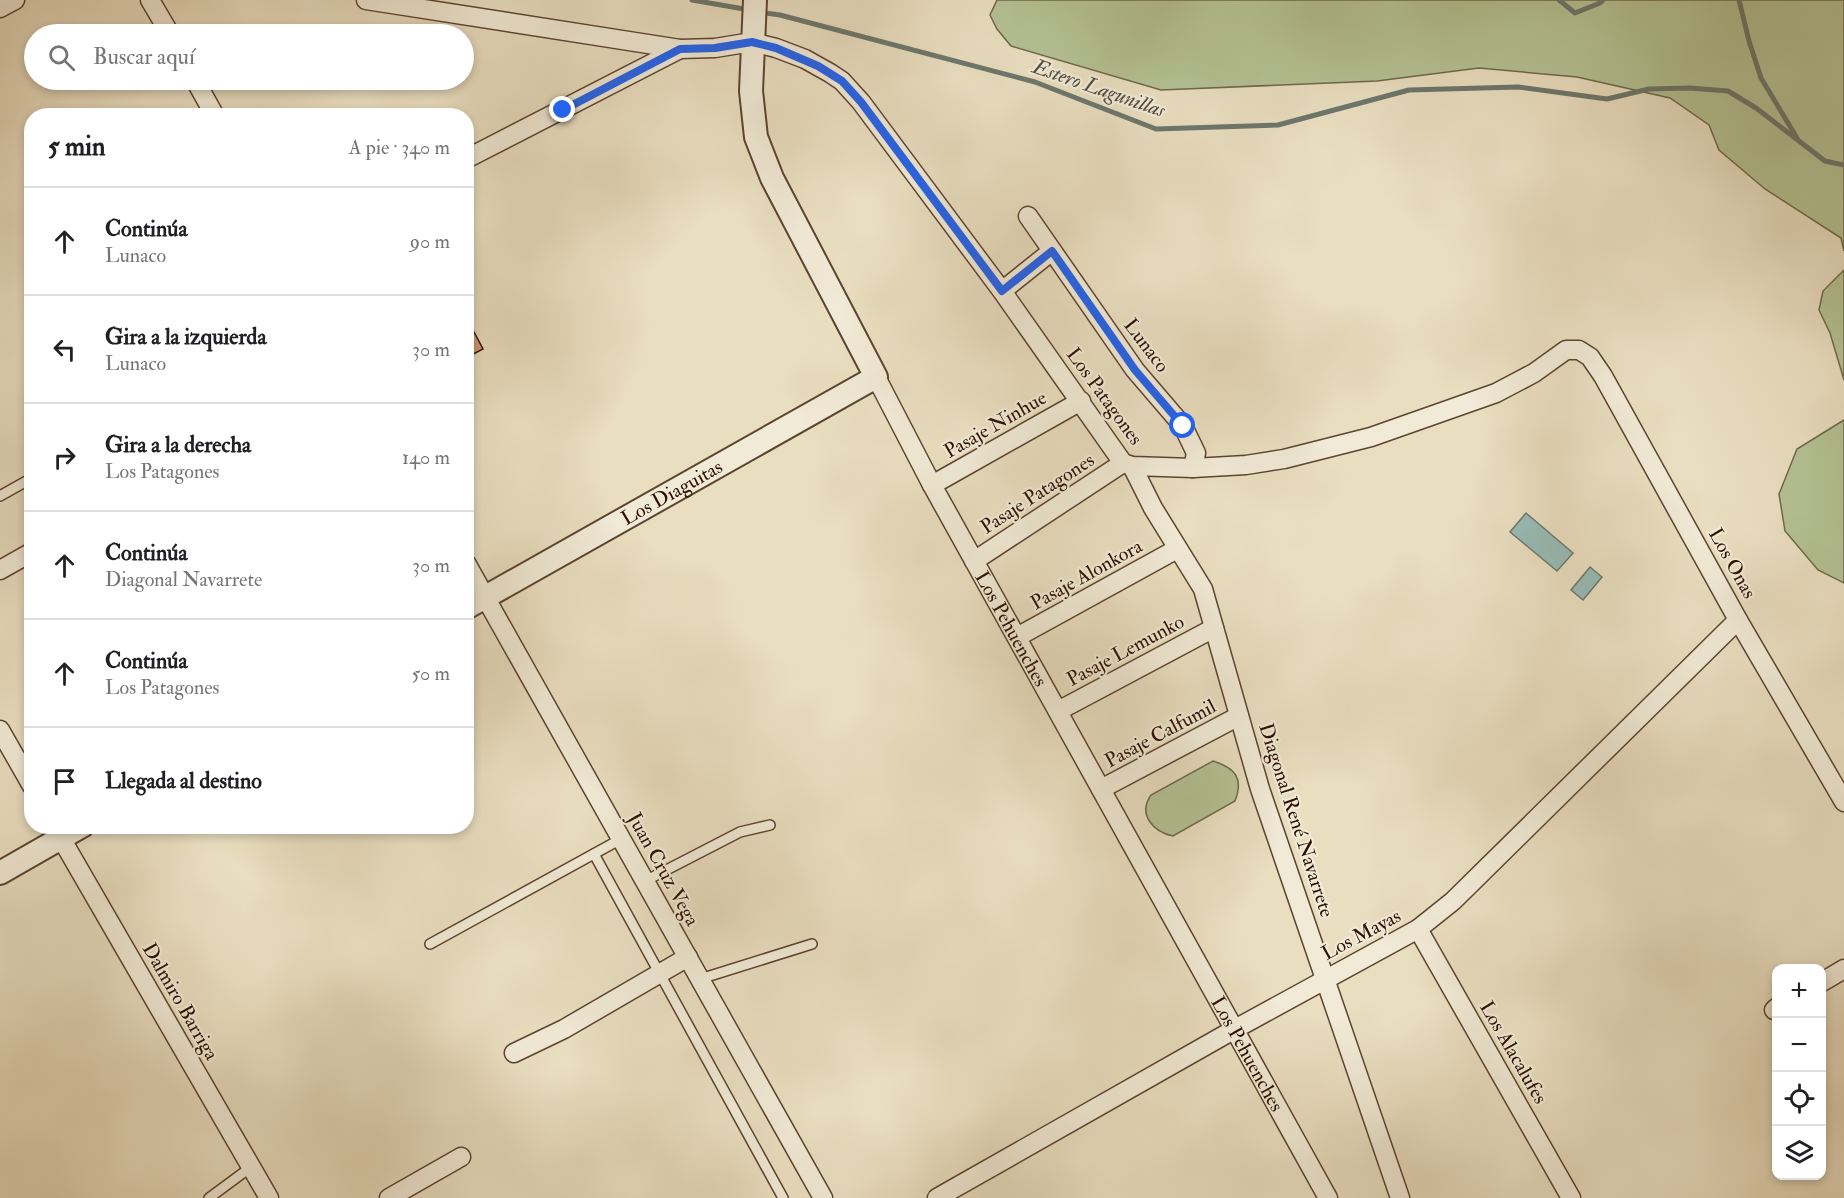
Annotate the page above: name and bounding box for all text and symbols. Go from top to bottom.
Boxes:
search box [24,24,474,90]
icon: search [45,41,78,74]
text: Buscar aquí [93,43,195,71]
water label: Estero Lagunillas [1027,52,1170,124]
route end [549,96,575,122]
text: 5 min [48,131,105,163]
text: A pie · 340 m [349,135,450,160]
text: Continúa [105,215,188,243]
icon: ahead [48,225,81,258]
text: 90 m [410,229,450,254]
text: Lunaco [105,243,166,268]
street label: Lunaco [1118,313,1175,377]
text: Gira a la izquierda [105,323,266,351]
icon: left [48,333,81,366]
text: 30 m [412,337,450,362]
street label: Los Patagones [1061,343,1148,450]
text: Lunaco [105,351,166,376]
street label: Pasaje Ninhue [940,385,1051,464]
route start [1169,412,1195,438]
text: Gira a la derecha [105,431,251,459]
icon: right [48,441,81,474]
text: 140 m [402,445,450,470]
street label: Pasaje Patagones [976,447,1099,540]
street label: Los Diaguitas [617,454,727,531]
text: Los Patagones [105,459,219,484]
street label: Los Onas [1703,524,1762,603]
street label: Pasaje Alonkora [1026,533,1147,615]
text: Continúa [105,539,188,567]
icon: ahead [48,549,81,582]
text: 30 m [412,553,450,578]
text: Diagonal Navarrete [105,567,262,592]
street label: Los Pehuenches [969,567,1053,691]
street label: Pasaje Lemunko [1062,609,1188,692]
text: Continúa [105,647,188,675]
icon: ahead [48,657,81,690]
text: 50 m [411,661,450,686]
text: Los Patagones [105,675,219,700]
street label: Pasaje Calfumil [1100,694,1220,773]
street label: Diagonal René Navarrete [1253,720,1340,920]
icon: arrive [48,765,81,798]
text: Llegada al destino [105,767,262,795]
street label: Juan Cruz Vega [622,807,705,931]
street label: Los Mayas [1317,903,1405,966]
street label: Dalmiro Barriga [137,938,225,1065]
map controls [1772,964,1826,1180]
button: + [1772,964,1826,1018]
street label: Los Pehuenches [1205,992,1289,1116]
street label: Los Alacalufes [1474,996,1553,1108]
button: − [1772,1018,1826,1072]
button: locate [1772,1072,1826,1126]
button: layers [1772,1126,1826,1180]

